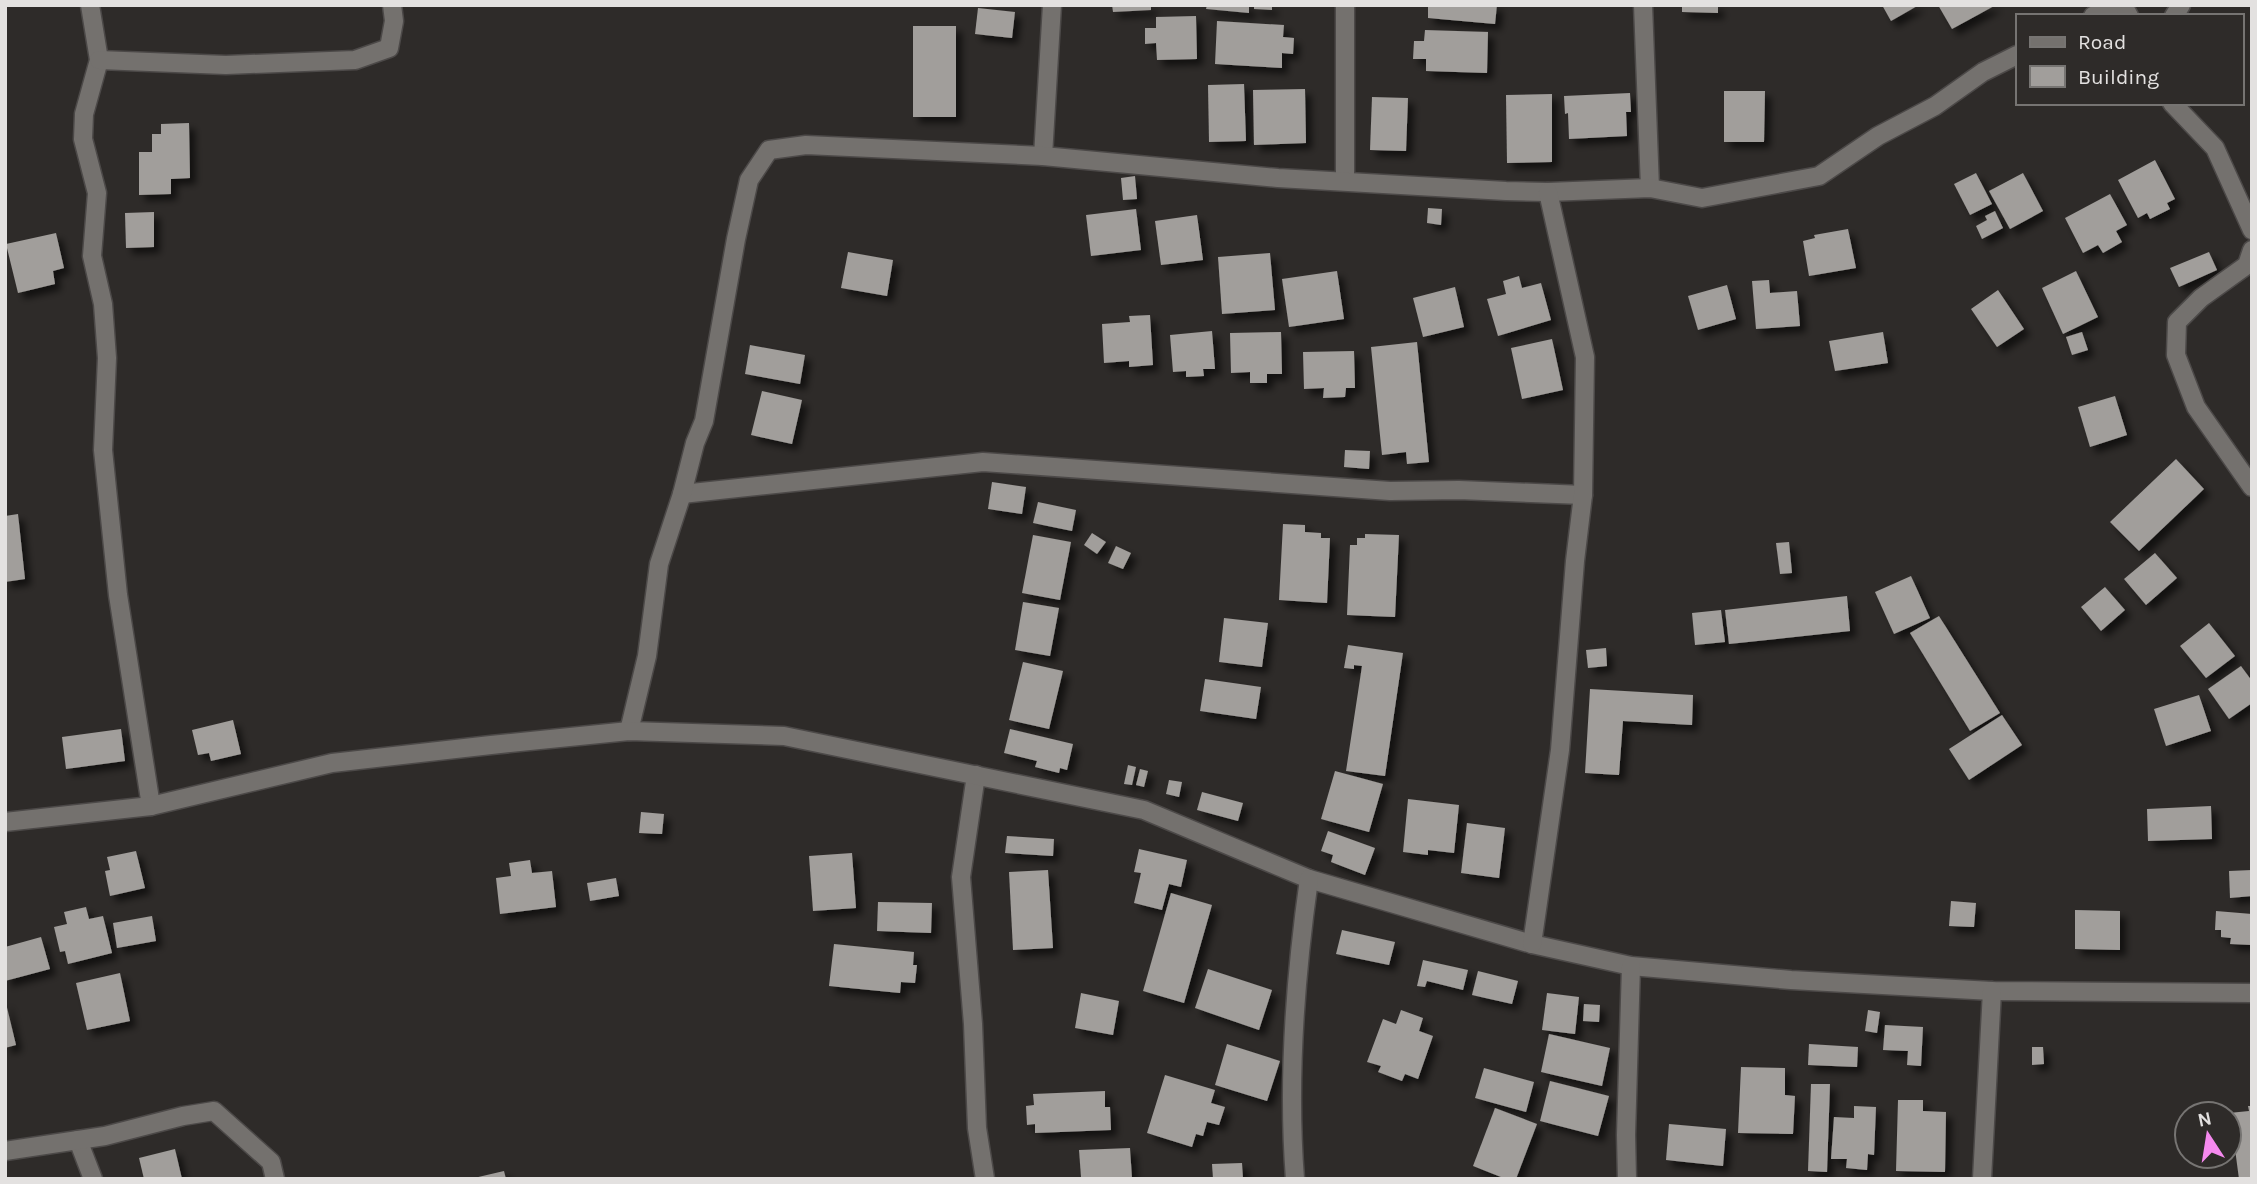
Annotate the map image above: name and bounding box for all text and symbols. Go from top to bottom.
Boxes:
legend [2016,14,2243,105]
text: Road [2078,30,2126,54]
text: Building [2078,65,2159,89]
north arrow [2173,1100,2243,1170]
text: N [2196,1107,2214,1132]

